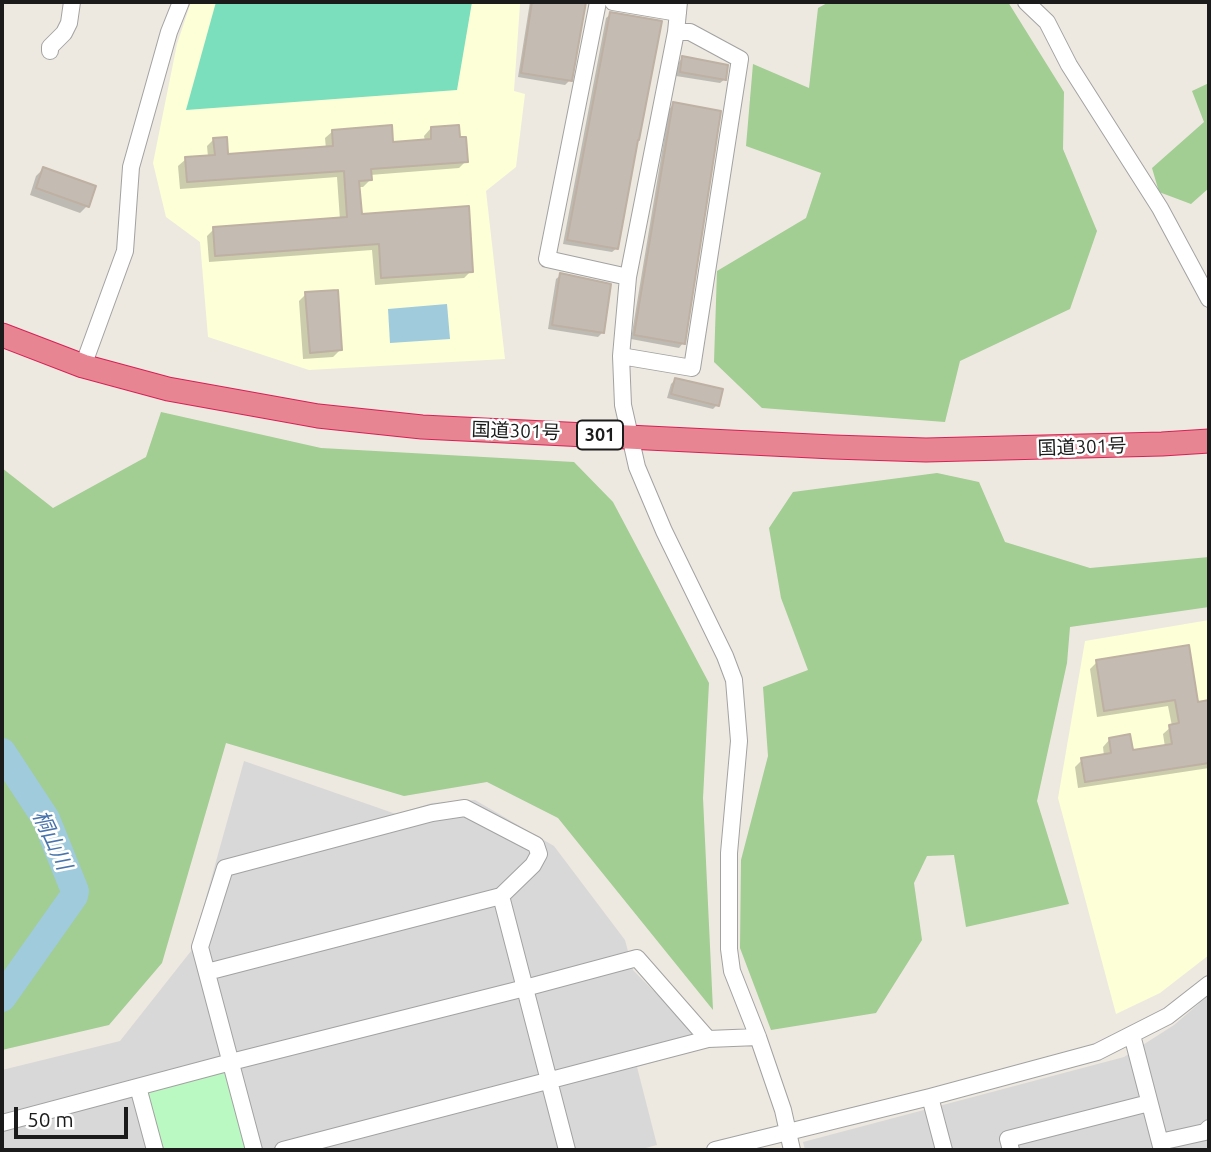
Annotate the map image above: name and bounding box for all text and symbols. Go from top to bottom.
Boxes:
street label: 国道301号 [471,418,561,444]
road number: 301 [577,421,623,450]
street label: 国道301号 [1037,434,1127,460]
water label: 桐山川 [27,806,77,874]
scale bar [18,1092,131,1136]
text: 50 m [27,1107,74,1131]

